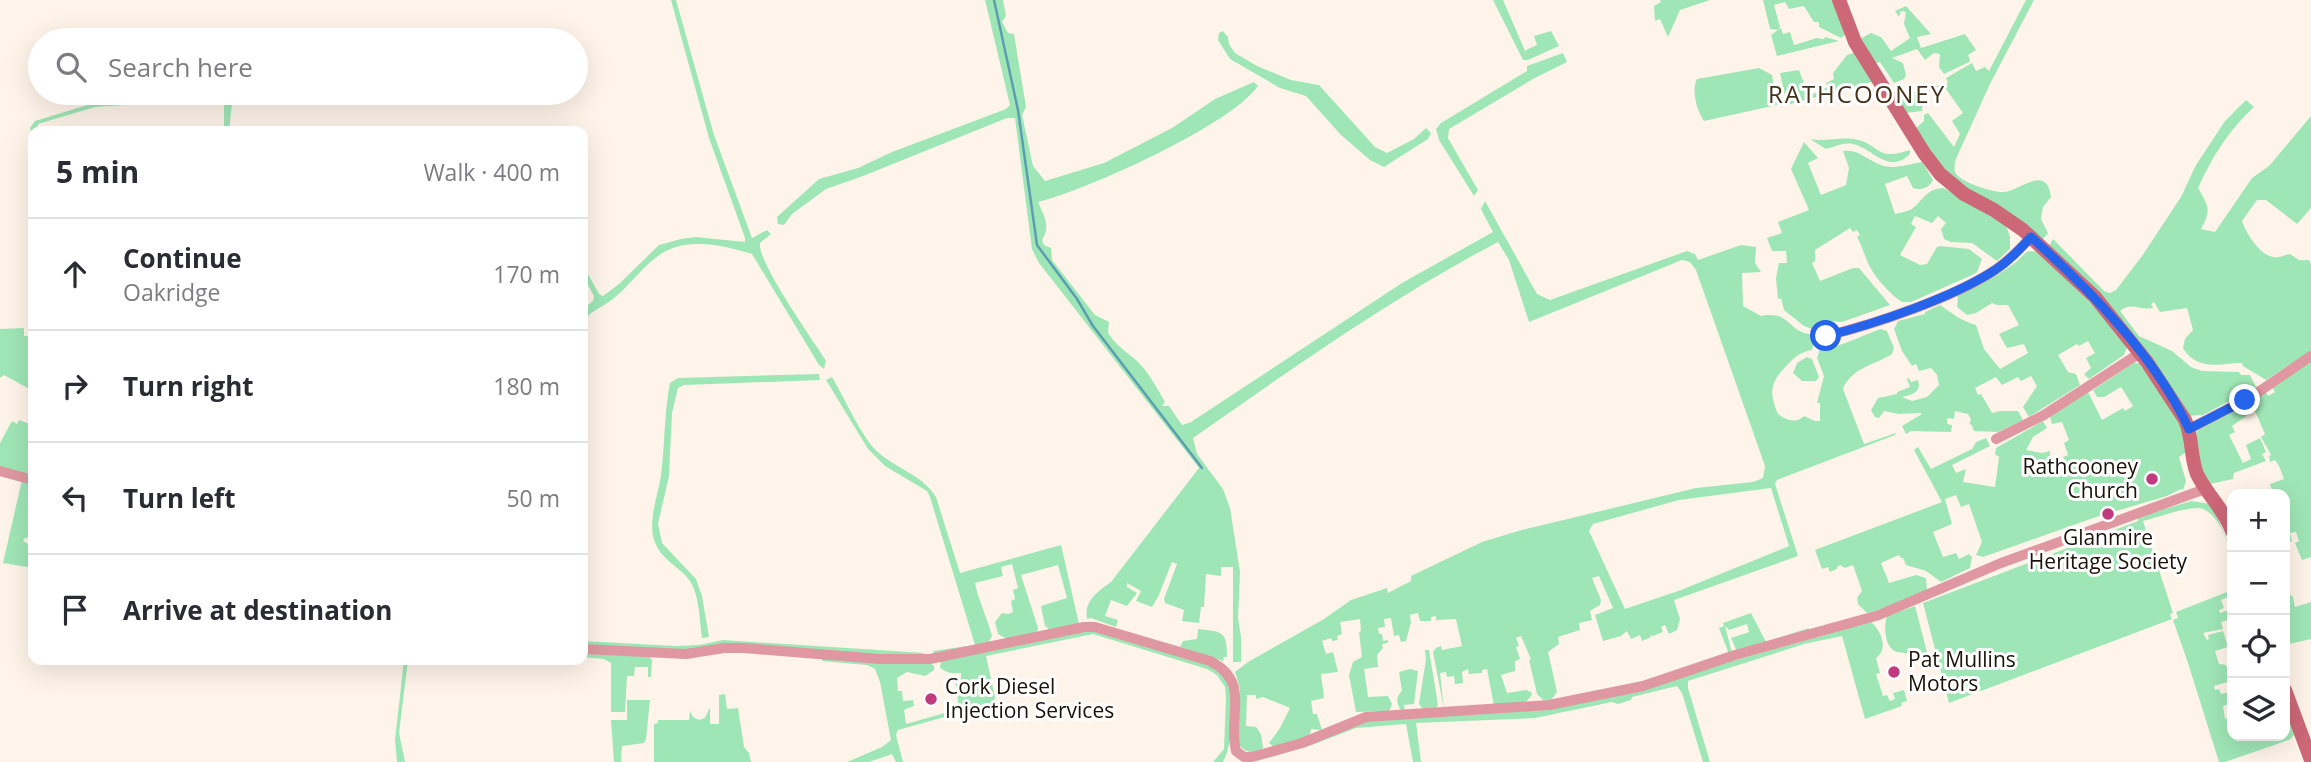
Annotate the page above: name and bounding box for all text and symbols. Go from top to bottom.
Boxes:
search box [28,28,588,105]
icon: search [52,48,90,86]
text: Search here [108,49,253,85]
district label: RATHCOONEY [1768,77,1946,110]
text: 5 min [56,151,139,192]
text: Walk · 400 m [423,156,560,188]
text: Continue [123,240,242,276]
icon: ahead [56,255,94,293]
text: 170 m [493,258,560,290]
text: Oakridge [123,276,220,308]
route start [1810,320,1841,351]
icon: right [56,367,94,405]
text: Turn right [123,368,254,404]
text: 180 m [493,370,560,402]
route end [2229,384,2260,415]
place label: Rathcooney Church [2022,452,2138,504]
marker: Rathcooney Church [2144,471,2160,487]
icon: left [56,479,94,517]
text: Turn left [123,480,235,516]
text: 50 m [506,482,560,514]
map controls [2227,489,2290,741]
button: + [2227,489,2290,552]
marker: Glanmire Heritage Society [2100,506,2116,522]
place label: Glanmire Heritage Society [2029,523,2188,575]
button: − [2227,552,2290,615]
icon: arrive [56,591,94,629]
text: Arrive at destination [123,592,392,628]
button: locate [2227,615,2290,678]
place label: Pat Mullins Motors [1908,645,2016,697]
marker: Pat Mullins Motors [1886,664,1902,680]
place label: Cork Diesel Injection Services [945,672,1114,724]
button: layers [2227,678,2290,741]
marker: Cork Diesel Injection Services [923,691,939,707]

